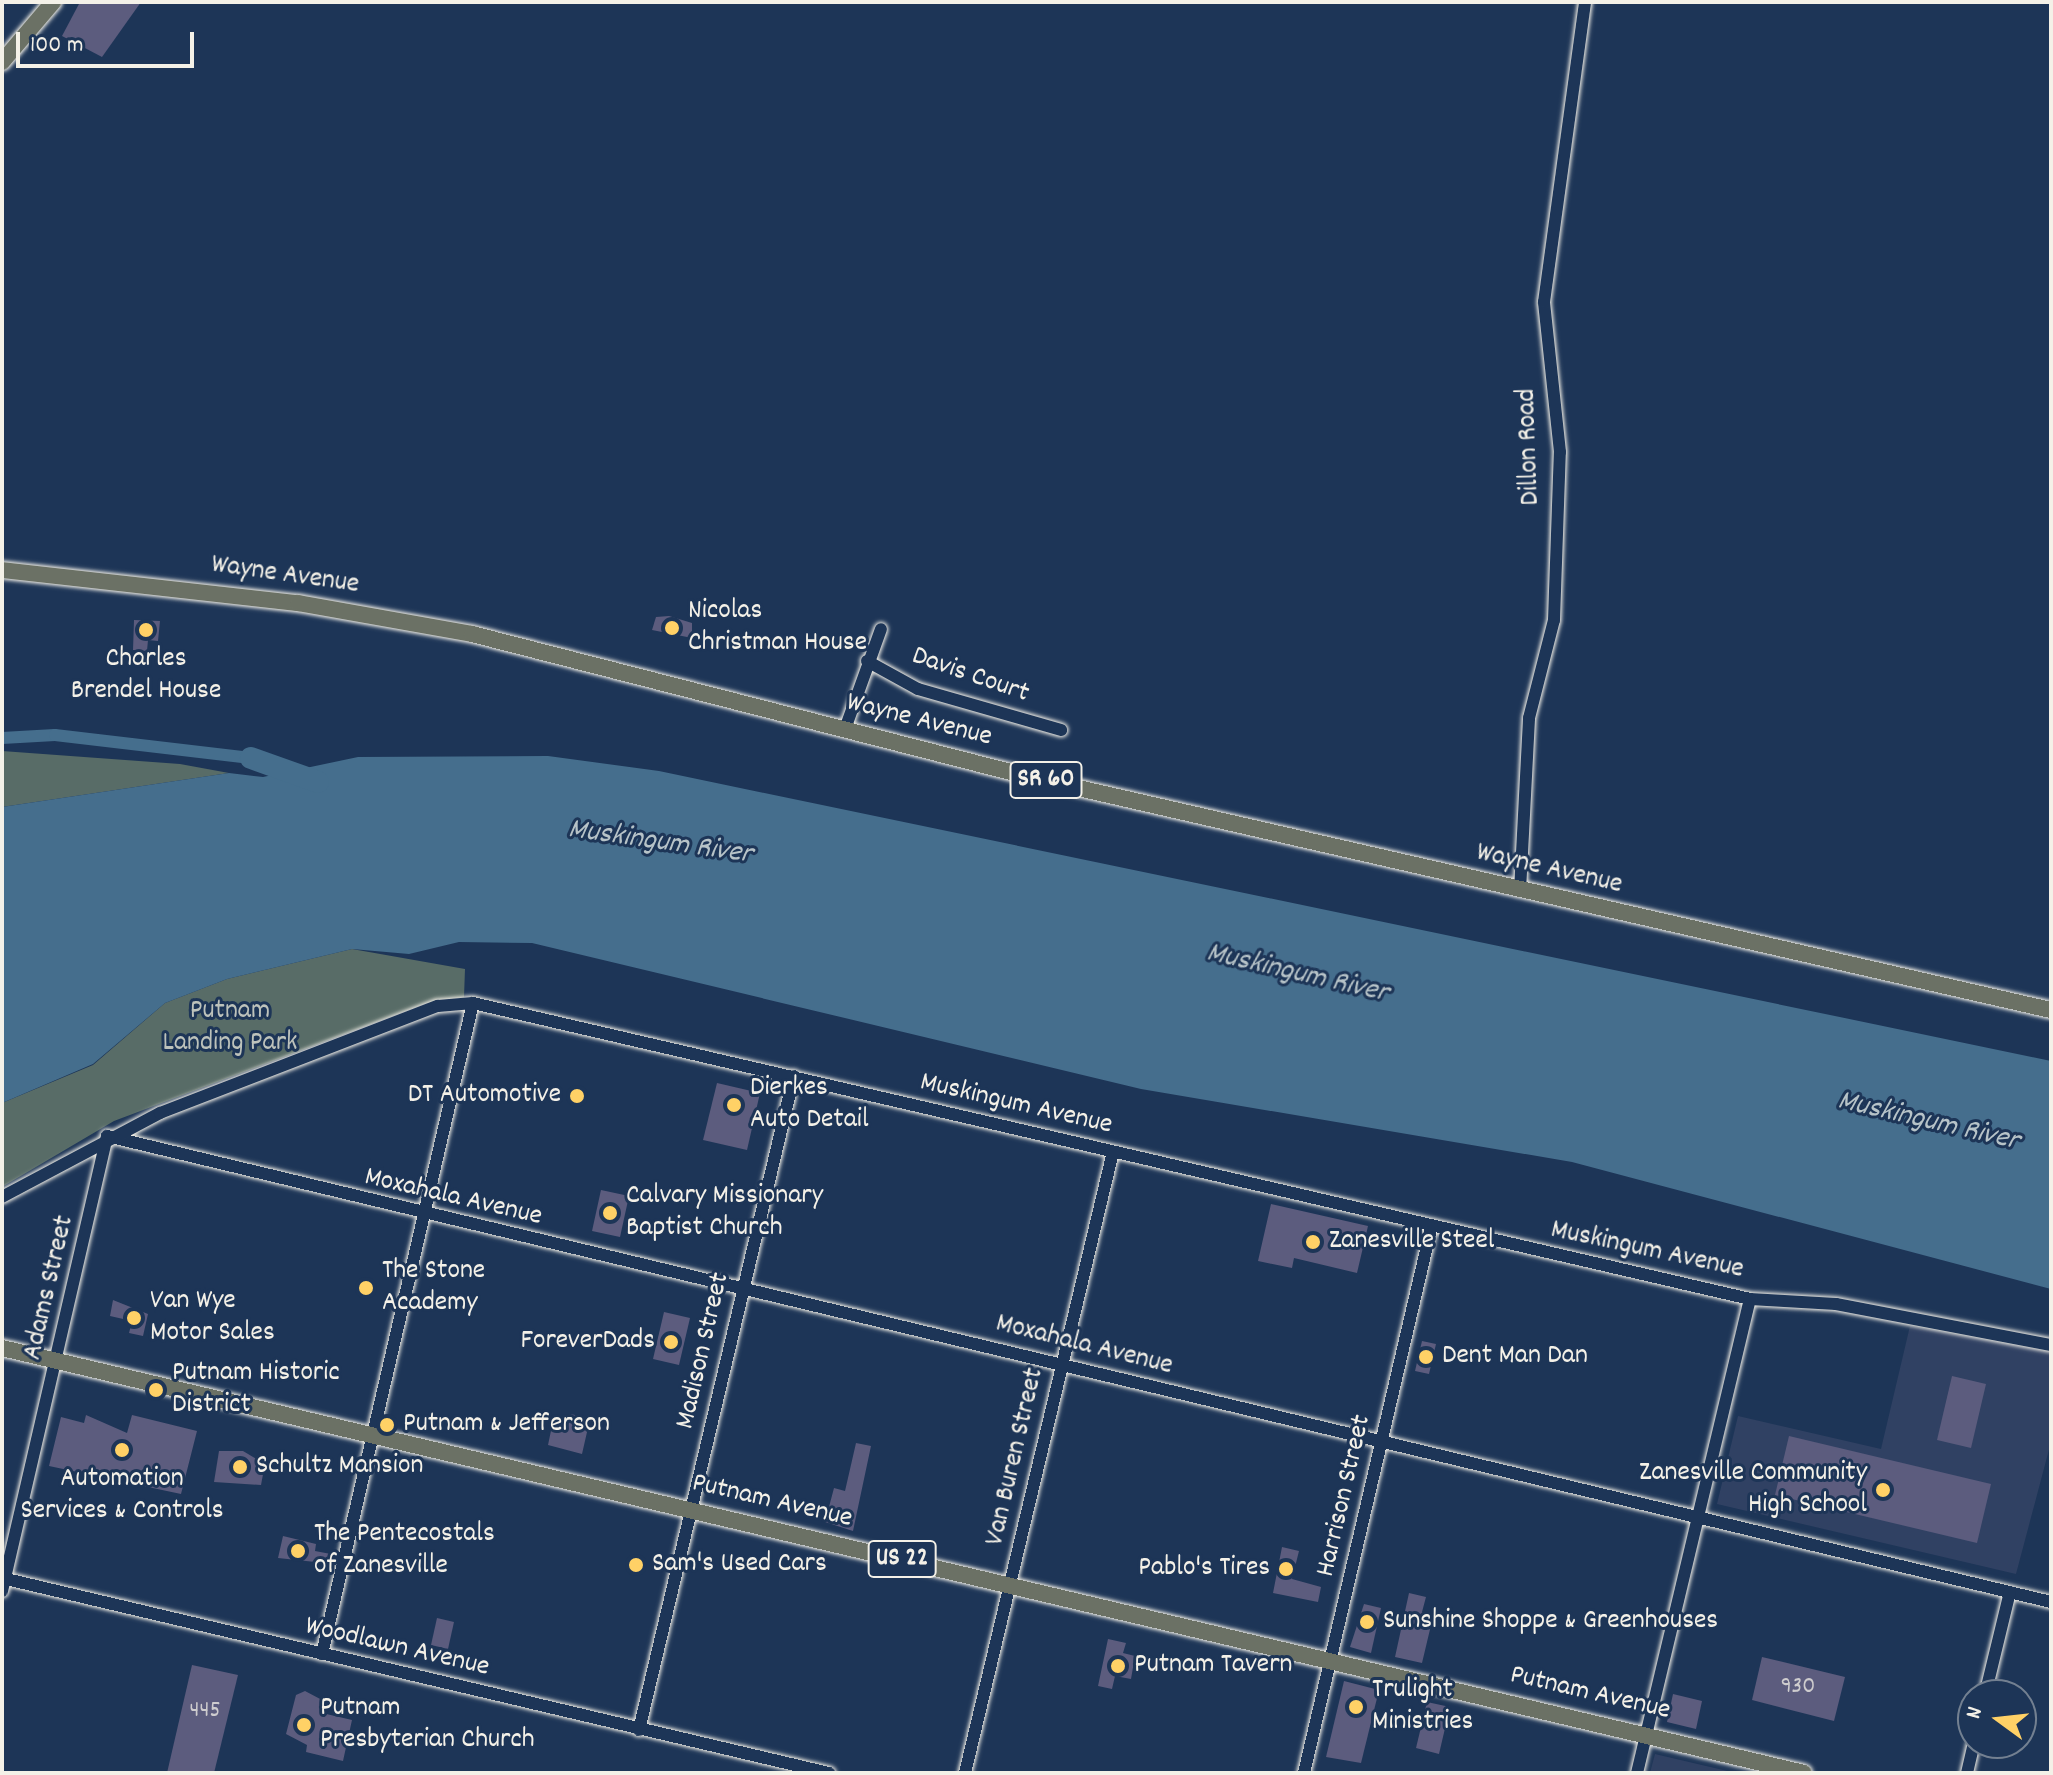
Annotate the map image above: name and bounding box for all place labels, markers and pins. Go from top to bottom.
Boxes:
place label: Nicolas Christman House [688,595,867,661]
marker: Nicolas Christman House [663,619,681,637]
marker: Charles Brendel House [137,621,155,639]
place label: Charles Brendel House [71,643,221,709]
place label: Dierkes Auto Detail [750,1072,869,1138]
place label: DT Automotive [408,1079,561,1113]
marker: DT Automotive [568,1087,586,1105]
marker: Dierkes Auto Detail [725,1096,743,1114]
place label: Calvary Missionary Baptist Church [626,1180,823,1246]
marker: Calvary Missionary Baptist Church [601,1204,619,1222]
place label: Zanesville Steel [1329,1225,1494,1259]
marker: Zanesville Steel [1304,1233,1322,1251]
place label: The Stone Academy [382,1255,485,1321]
marker: The Stone Academy [357,1279,375,1297]
place label: Van Wye Motor Sales [150,1285,275,1351]
marker: Van Wye Motor Sales [125,1309,143,1327]
place label: ForeverDads [520,1325,655,1359]
marker: ForeverDads [662,1333,680,1351]
place label: Dent Man Dan [1442,1340,1588,1374]
marker: Dent Man Dan [1417,1348,1435,1366]
place label: Putnam Historic District [172,1357,340,1423]
marker: Putnam Historic District [147,1381,165,1399]
place label: Putnam & Jefferson [403,1408,610,1442]
marker: Putnam & Jefferson [378,1416,396,1434]
marker: Automation Services & Controls [113,1441,131,1459]
place label: Schultz Mansion [256,1450,423,1484]
place label: Zanesville Community High School [1639,1457,1867,1523]
marker: Schultz Mansion [231,1458,249,1476]
place label: Automation Services & Controls [20,1463,224,1529]
marker: Zanesville Community High School [1874,1481,1892,1499]
place label: The Pentecostals of Zanesville [314,1518,495,1584]
marker: The Pentecostals of Zanesville [289,1542,307,1560]
place label: Sam's Used Cars [652,1548,827,1582]
place label: Pablo's Tires [1138,1552,1270,1586]
marker: Sam's Used Cars [627,1556,645,1574]
marker: Pablo's Tires [1277,1560,1295,1578]
place label: Sunshine Shoppe & Greenhouses [1383,1605,1718,1639]
marker: Sunshine Shoppe & Greenhouses [1358,1613,1376,1631]
place label: Putnam Tavern [1134,1649,1292,1683]
marker: Putnam Tavern [1109,1657,1127,1675]
place label: Trulight Ministries [1372,1674,1473,1740]
place label: Putnam Presbyterian Church [320,1692,535,1758]
marker: Trulight Ministries [1347,1698,1365,1716]
marker: Putnam Presbyterian Church [295,1716,313,1734]

